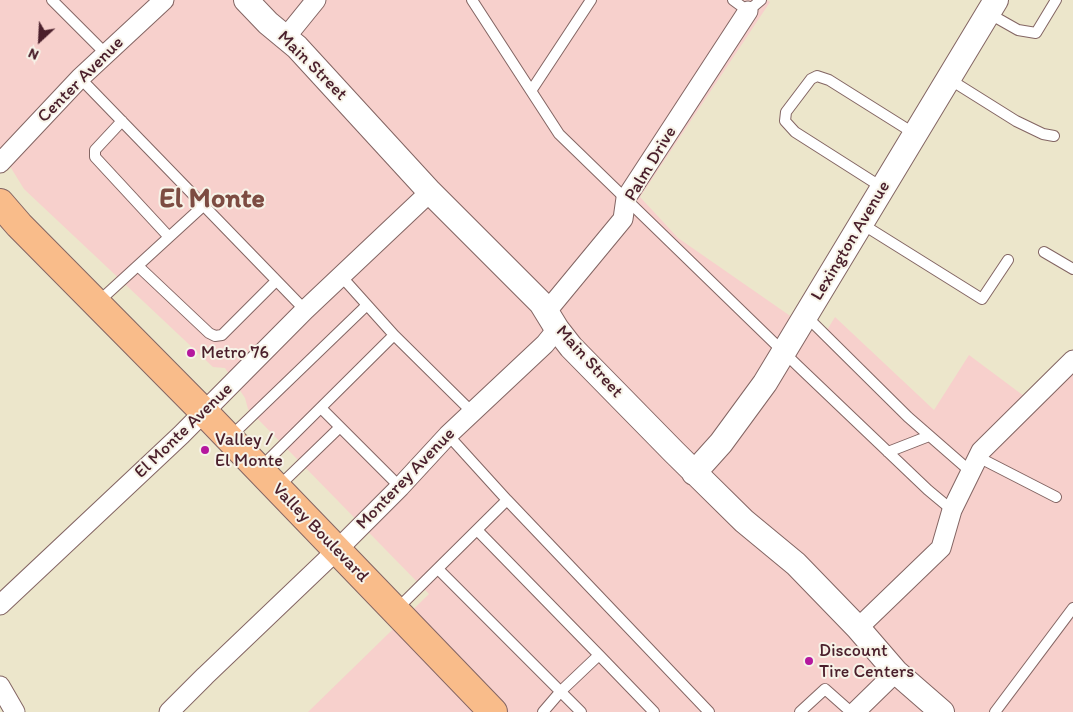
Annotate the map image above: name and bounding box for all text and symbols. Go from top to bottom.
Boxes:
north arrow [15,15,65,65]
street label: Main Street [273,27,351,105]
street label: Center Avenue [33,32,129,128]
text: N [26,44,41,64]
street label: Palm Drive [620,123,682,205]
street label: Lexington Avenue [807,177,895,305]
district label: El Monte [159,183,265,217]
street label: Main Street [551,321,627,403]
place label: Metro 76 [201,342,269,364]
marker: Metro 76 [185,347,197,359]
street label: El Monte Avenue [130,379,238,483]
street label: Monterey Avenue [352,424,460,534]
place label: Valley / El Monte [215,429,283,472]
marker: Valley / El Monte [199,444,211,456]
street label: Valley Boulevard [267,479,373,587]
place label: Discount Tire Centers [819,640,914,682]
marker: Discount Tire Centers [803,655,815,667]

